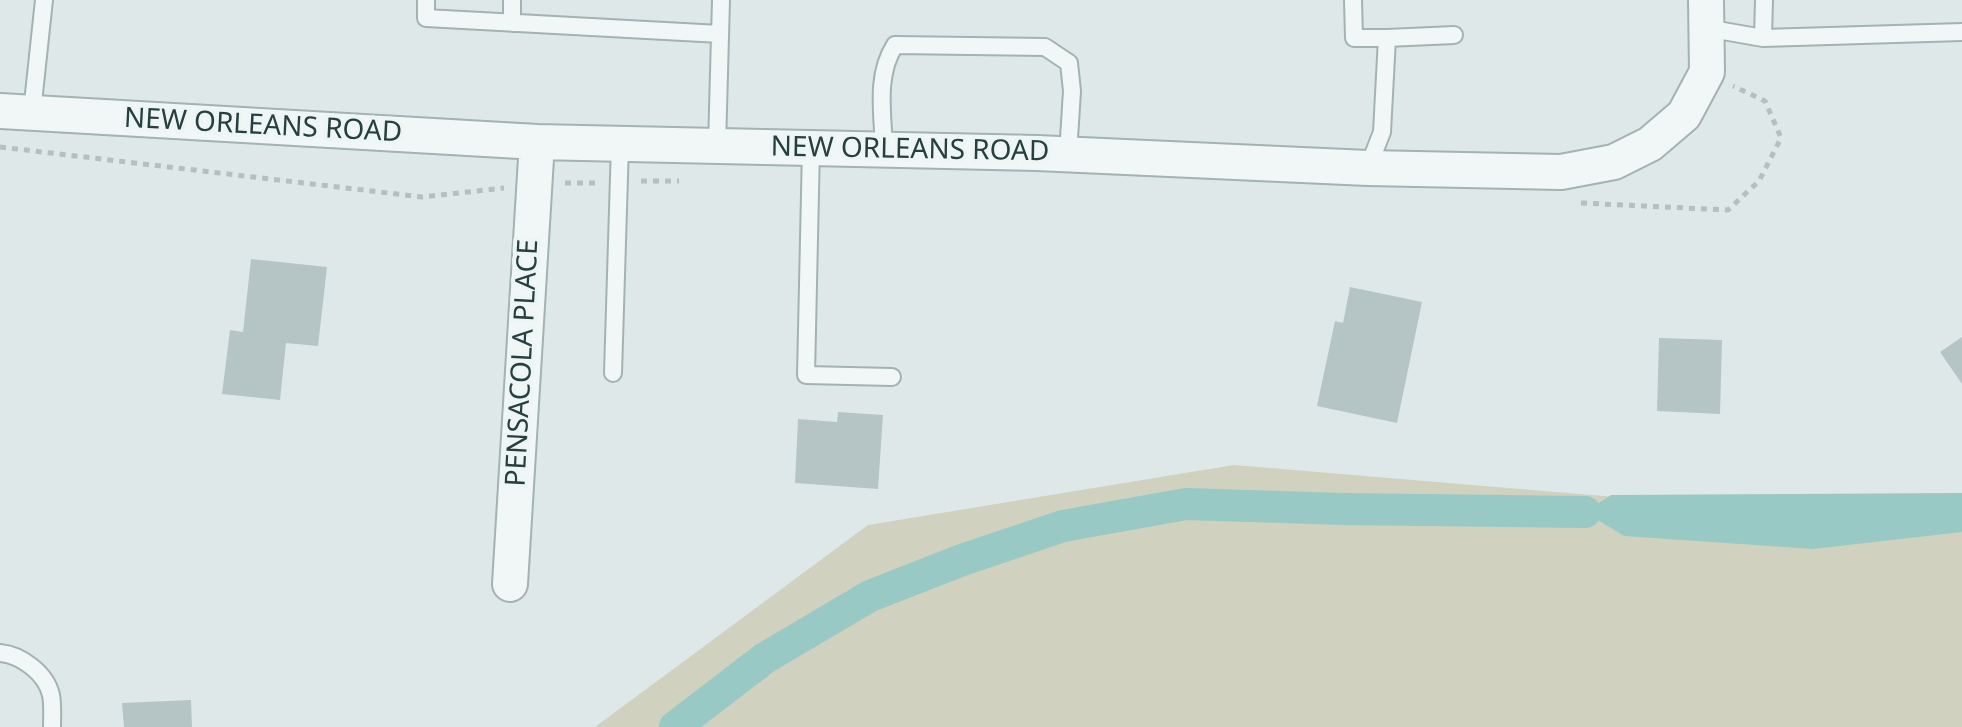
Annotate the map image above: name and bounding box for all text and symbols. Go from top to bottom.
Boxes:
street label: NEW ORLEANS ROAD [123,102,403,150]
street label: NEW ORLEANS ROAD [770,131,1050,169]
street label: PENSACOLA PLACE [500,239,546,487]

